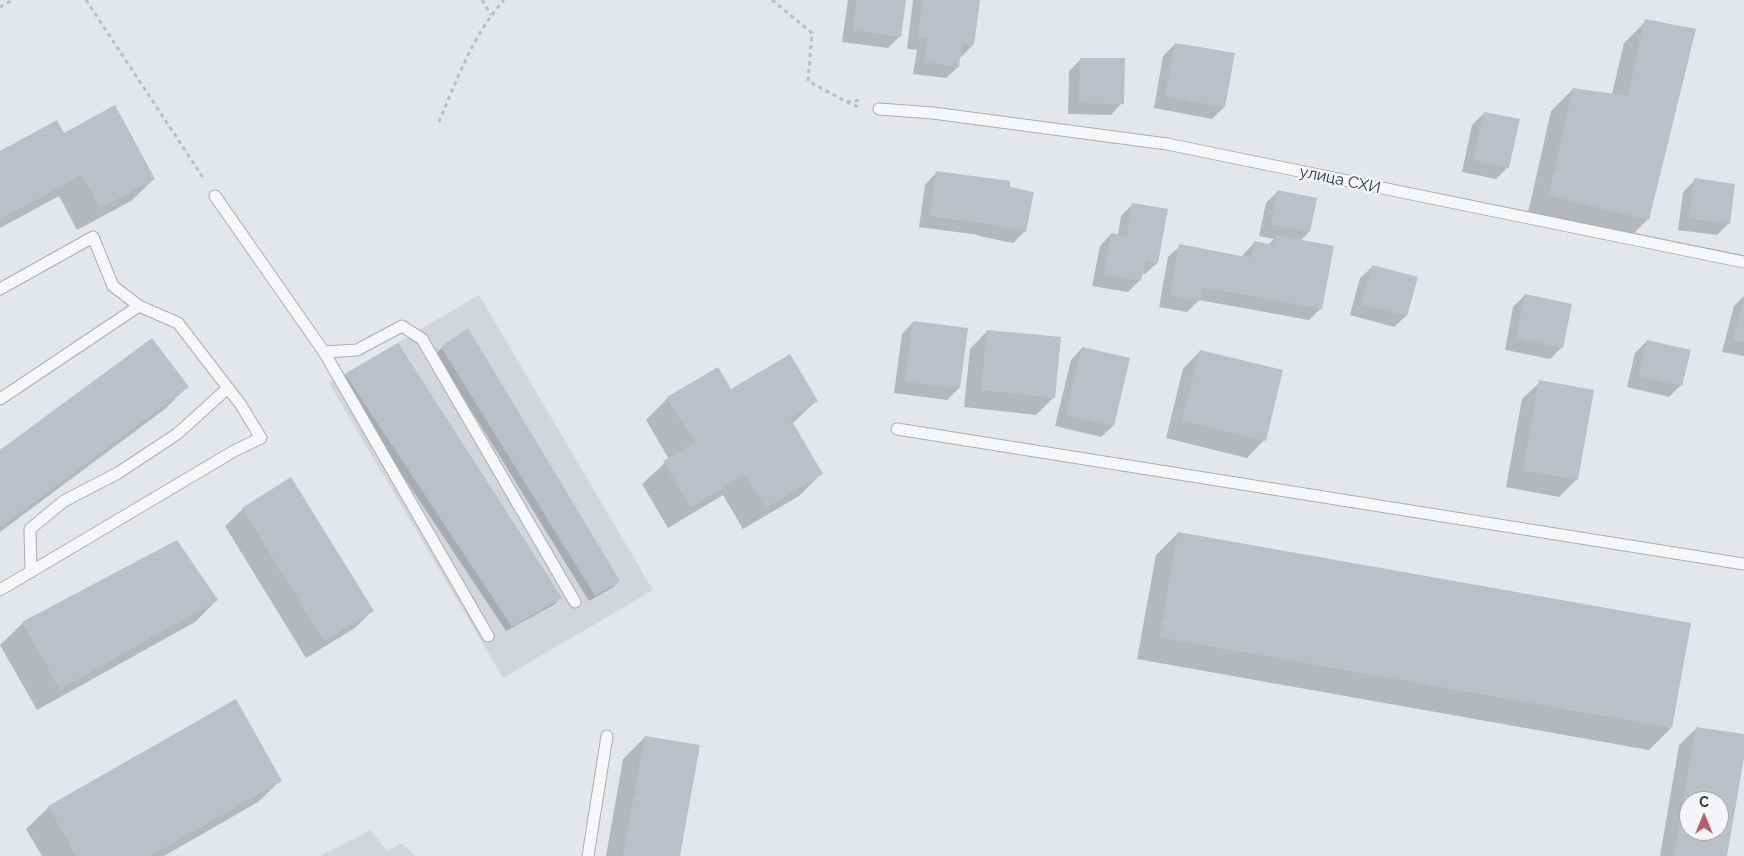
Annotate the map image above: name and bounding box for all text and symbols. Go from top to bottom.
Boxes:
street label: улица СХИ [1298,162,1382,198]
north arrow [1679,791,1729,841]
text: С [1699,794,1709,810]

